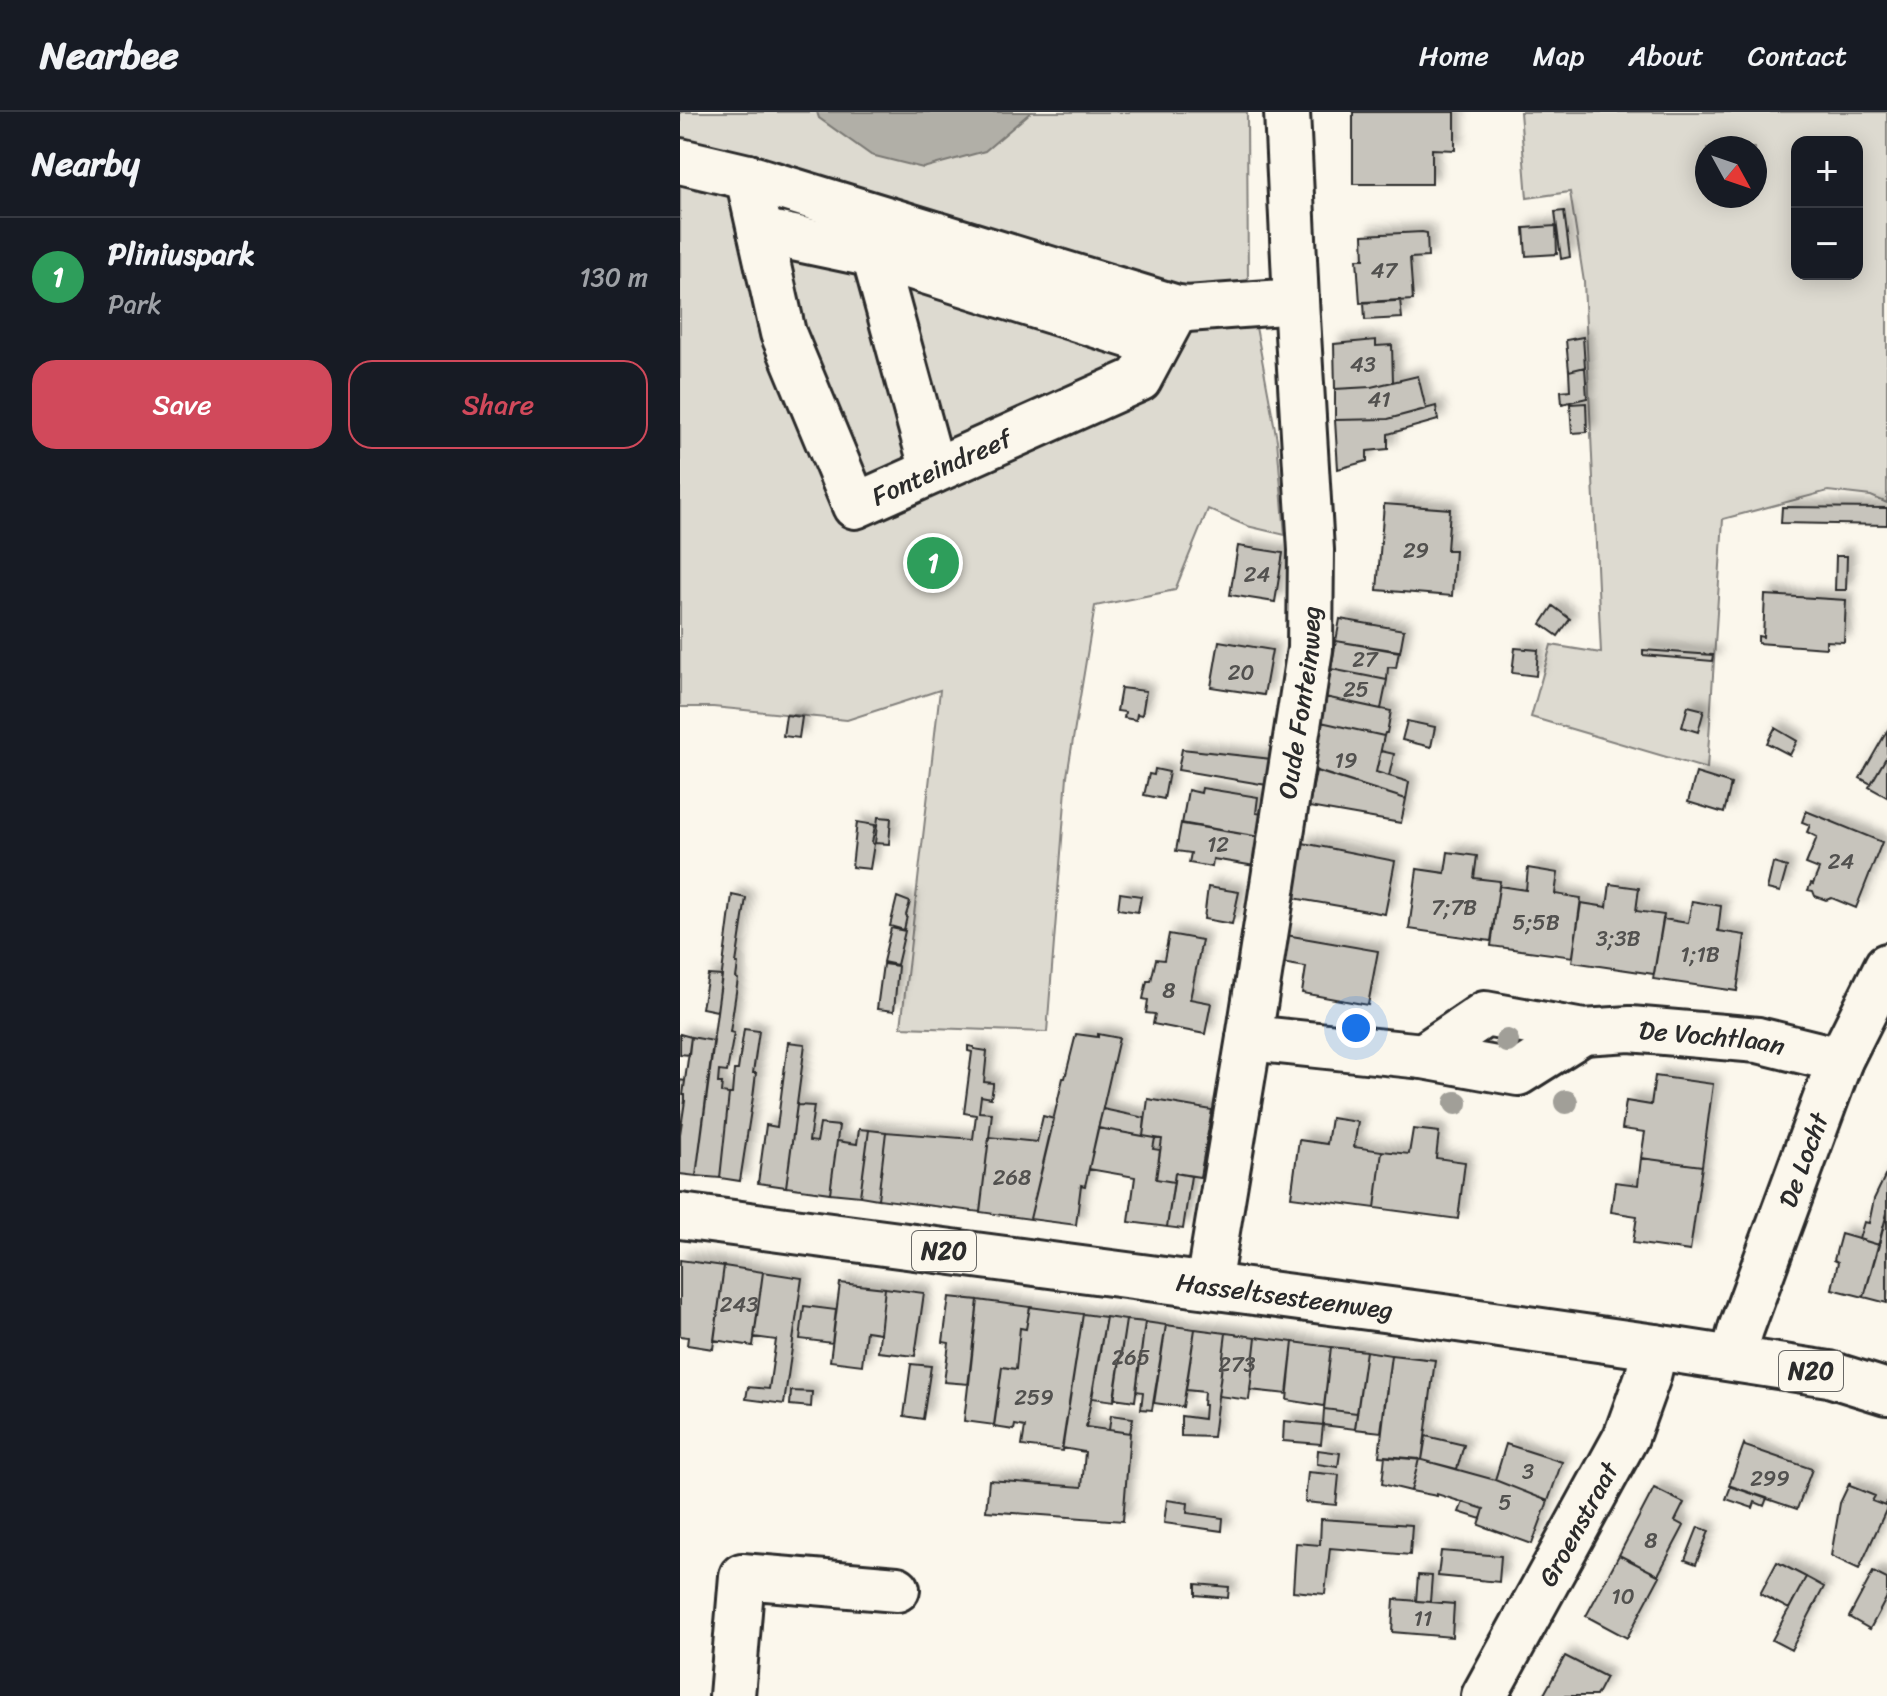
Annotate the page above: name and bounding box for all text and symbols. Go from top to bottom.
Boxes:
text: Nearbee [40,22,179,89]
text: Home [1419,31,1489,80]
text: Map [1533,31,1584,80]
text: About [1628,31,1704,80]
text: Contact [1748,31,1847,80]
text: Nearby [32,134,140,194]
north arrow [1695,136,1767,208]
map controls [1791,136,1863,280]
button: + [1791,136,1863,208]
button: − [1791,208,1863,280]
text: Pliniuspark [108,227,255,281]
house number: 47 [1371,251,1399,290]
text: 1 [52,254,64,300]
text: 130 m [579,254,648,300]
text: Park [108,281,161,327]
house number: 43 [1350,345,1376,384]
button: Save [32,360,332,449]
button: Share [348,360,648,449]
house number: 41 [1367,380,1391,419]
street label: Fonteindreef [864,415,1022,519]
house number: 29 [1403,531,1429,570]
pin: 1 [907,533,959,593]
house number: 24 [1244,555,1270,594]
street label: Oude Fonteinweg [1264,606,1333,802]
house number: 27 [1352,640,1379,679]
house number: 20 [1228,653,1254,692]
house number: 25 [1343,670,1369,709]
house number: 19 [1335,741,1357,780]
house number: 12 [1207,825,1229,864]
house number: 24 [1828,842,1854,881]
house number: 7;7B [1431,888,1477,927]
house number: 5;5B [1512,903,1560,942]
house number: 3;3B [1596,919,1640,958]
house number: 1;1B [1680,935,1720,974]
house number: 8 [1162,971,1176,1010]
street label: De Vochtlaan [1637,1007,1790,1069]
your location [1336,1008,1376,1048]
street label: De Locht [1765,1105,1842,1214]
house number: 268 [993,1158,1031,1197]
road number: N20 [912,1231,976,1271]
street label: Hasseltsesteenweg [1173,1259,1396,1333]
house number: 243 [720,1285,758,1324]
house number: 265 [1112,1338,1150,1377]
house number: 273 [1218,1345,1256,1384]
road number: N20 [1779,1351,1843,1391]
house number: 259 [1014,1378,1054,1417]
house number: 3 [1522,1452,1534,1491]
street label: Groenstraat [1525,1452,1632,1595]
house number: 299 [1750,1459,1790,1498]
house number: 5 [1498,1483,1512,1522]
house number: 8 [1644,1521,1658,1560]
house number: 10 [1611,1577,1635,1616]
house number: 11 [1414,1599,1432,1638]

